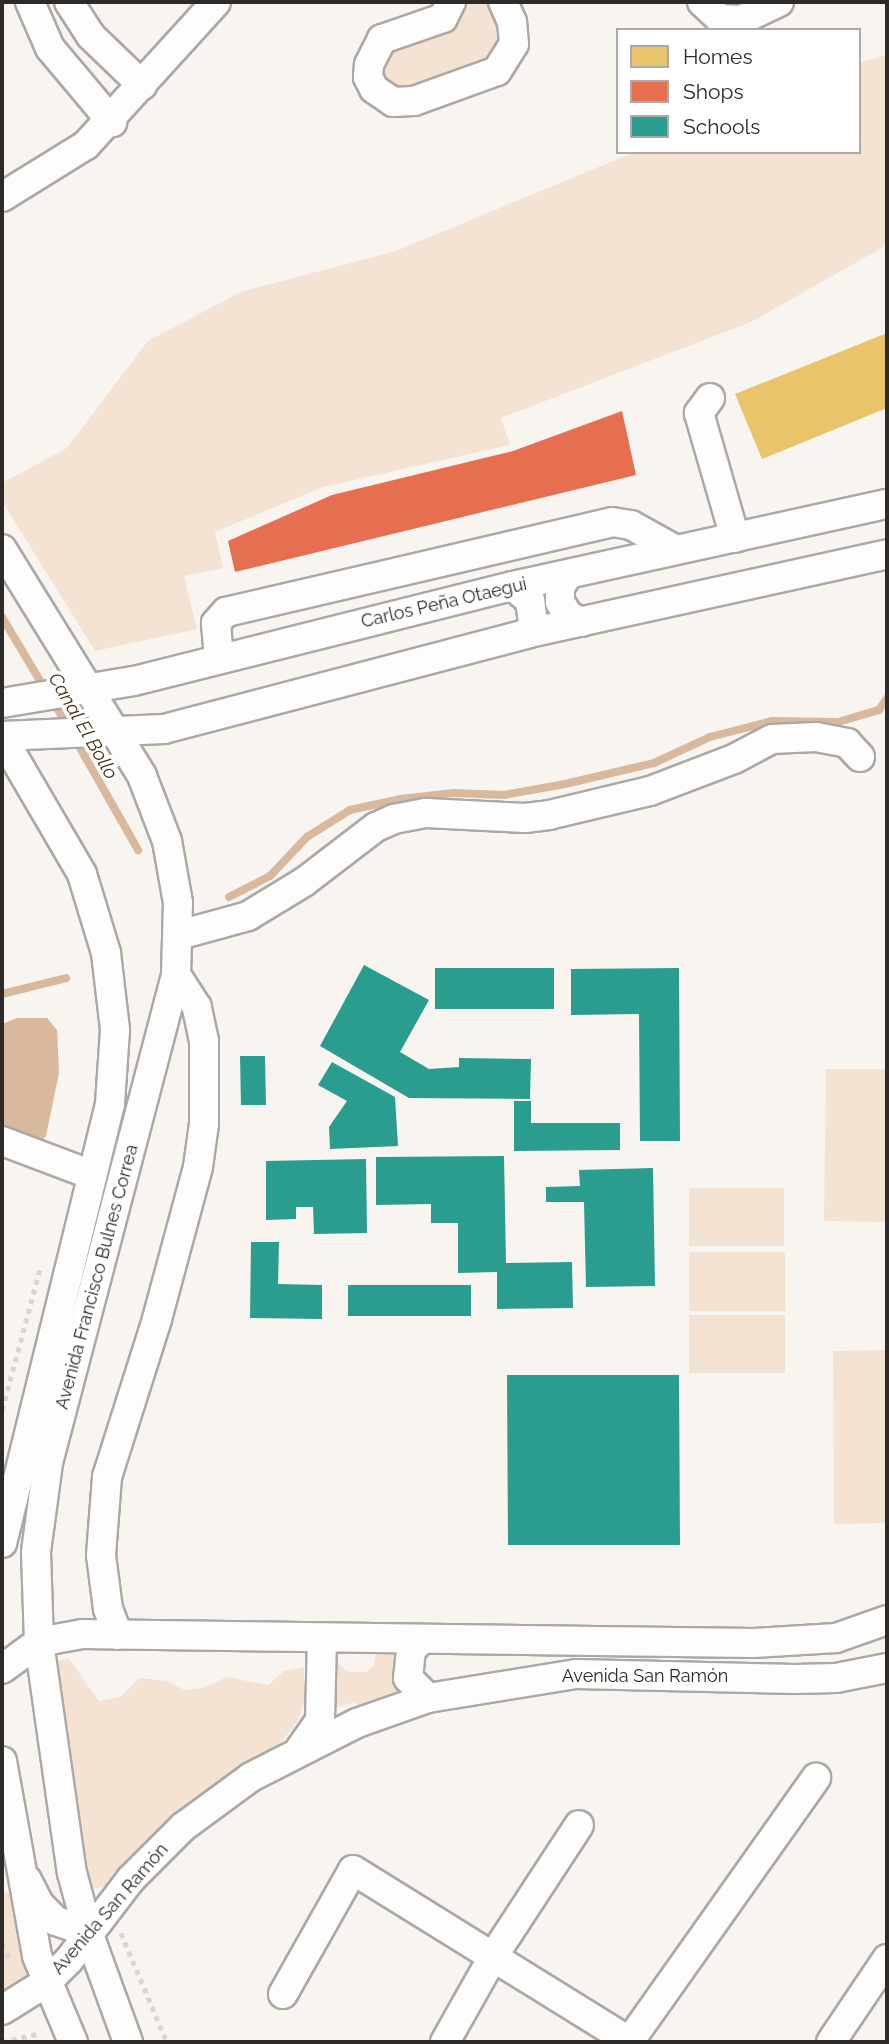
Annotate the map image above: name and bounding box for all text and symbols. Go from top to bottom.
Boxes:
legend [616,28,861,154]
text: Homes [683,44,753,69]
text: Shops [683,79,744,104]
text: Schools [683,114,760,139]
street label: Carlos Peña Otaegui [359,573,529,633]
water label: Canal El Bollo [43,668,123,784]
street label: Avenida Francisco Bulnes Correa [51,1142,143,1412]
street label: Avenida San Ramón [562,1665,728,1687]
street label: Avenida San Ramón [47,1839,173,1979]

